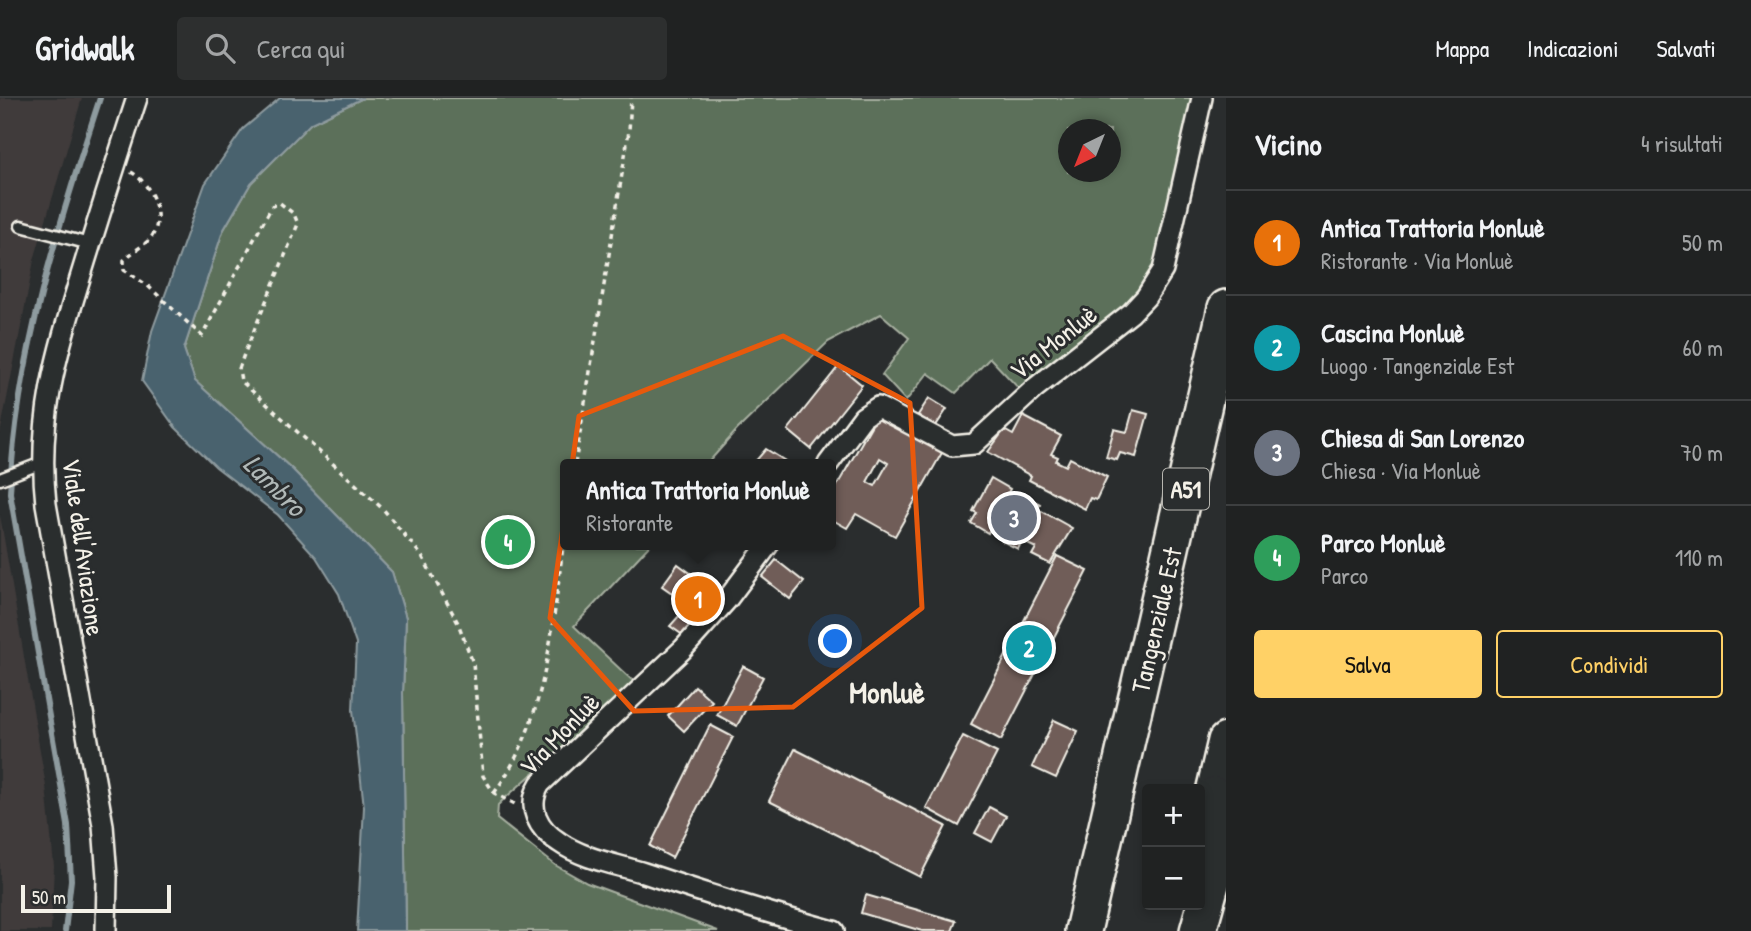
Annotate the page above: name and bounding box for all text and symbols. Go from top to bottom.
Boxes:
search box [177,17,667,80]
text: Gridwalk [35,26,135,70]
icon: search [201,29,239,67]
text: Cerca qui [257,31,346,66]
text: Mappa [1435,32,1489,64]
text: Indicazioni [1527,32,1619,64]
text: Salvati [1657,32,1716,64]
north arrow [1058,119,1121,182]
text: Vicino [1254,124,1322,164]
text: 4 risultati [1641,128,1723,159]
text: Antica Trattoria Monluè [1321,210,1545,245]
text: 1 [1273,227,1281,258]
text: 50 m [1682,227,1723,258]
text: Ristorante · Via Monluè [1321,245,1513,276]
street label: Via Monluè [1002,297,1104,387]
text: Cascina Monluè [1321,315,1465,350]
text: 2 [1272,332,1282,363]
text: 60 m [1683,332,1723,363]
text: Luogo · Tangenziale Est [1321,350,1514,381]
text: Chiesa di San Lorenzo [1321,420,1524,455]
text: 3 [1272,437,1282,468]
text: 70 m [1680,437,1723,468]
water label: Lambro [235,445,316,526]
text: Chiesa · Via Monluè [1321,455,1481,486]
street label: Viale dell'Aviazione [54,456,114,638]
popup [560,459,836,550]
road number: A51 [1163,468,1209,510]
text: Antica Trattoria Monluè [586,472,810,507]
pin: 3 [991,492,1037,544]
text: Ristorante [586,507,673,538]
pin: 4 [485,516,531,568]
text: Parco Monluè [1321,525,1446,560]
text: 4 [1273,542,1281,573]
text: 110 m [1675,542,1723,573]
street label: Tangenziale Est [1122,543,1190,696]
text: Parco [1321,560,1368,591]
pin: 1 [675,573,721,625]
pin: 2 [1006,622,1052,674]
your location [818,624,852,658]
button: Salva [1254,630,1482,698]
button: Condividi [1496,630,1723,698]
district label: Monluè [849,672,925,712]
street label: Via Monluè [511,685,607,783]
map controls [1142,784,1205,910]
button: + [1142,784,1205,847]
button: − [1142,847,1205,910]
scale bar [21,882,172,914]
text: 50 m [32,884,66,910]

